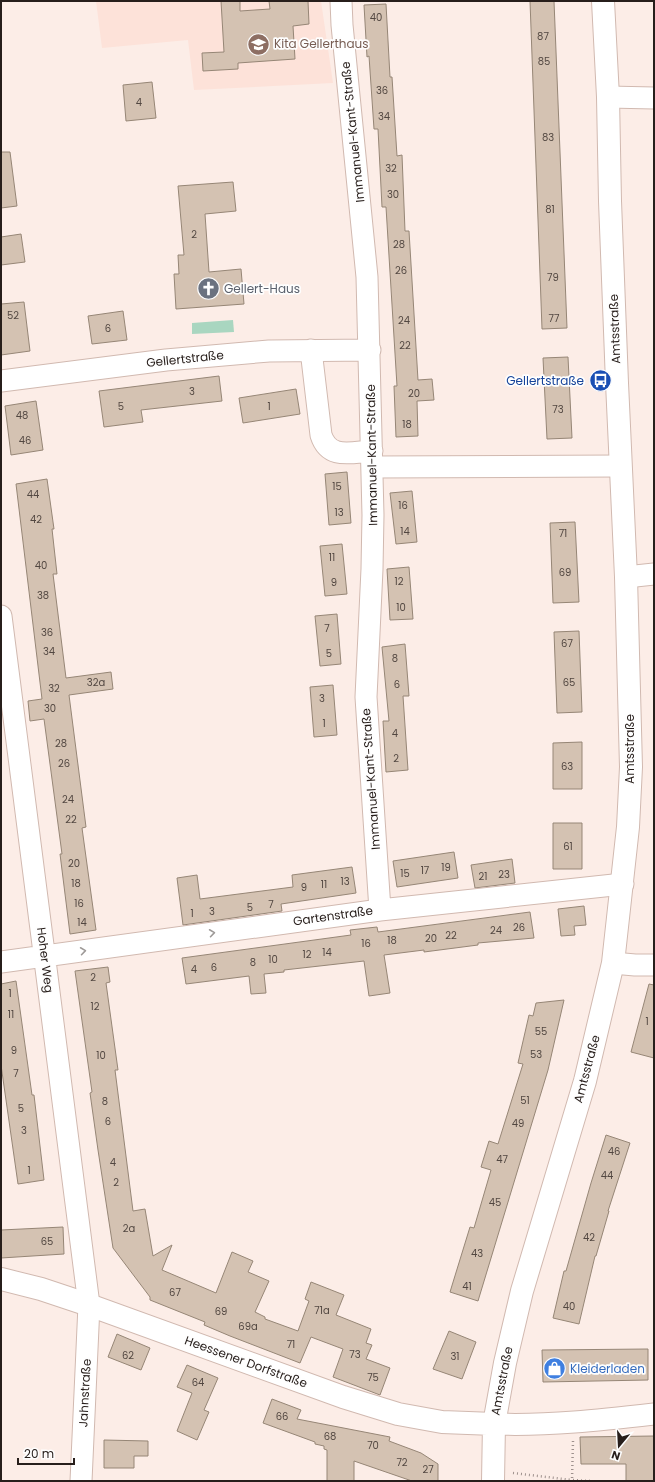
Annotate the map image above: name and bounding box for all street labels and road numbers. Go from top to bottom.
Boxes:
street label: Immanuel-Kant-Straße [337,61,368,203]
street label: Amtsstraße [605,294,624,364]
street label: Gellertstraße [145,346,225,371]
street label: Immanuel-Kant-Straße [362,384,381,526]
street label: Immanuel-Kant-Straße [357,708,384,850]
street label: Amtsstraße [621,714,638,784]
street label: Gartenstraße [292,902,374,930]
street label: Hoher Weg [33,926,58,994]
street label: Amtsstraße [569,1033,604,1105]
street label: Heessener Dorfstraße [182,1331,310,1392]
street label: Amtsstraße [486,1345,517,1417]
street label: Jahnstraße [74,1358,95,1428]

